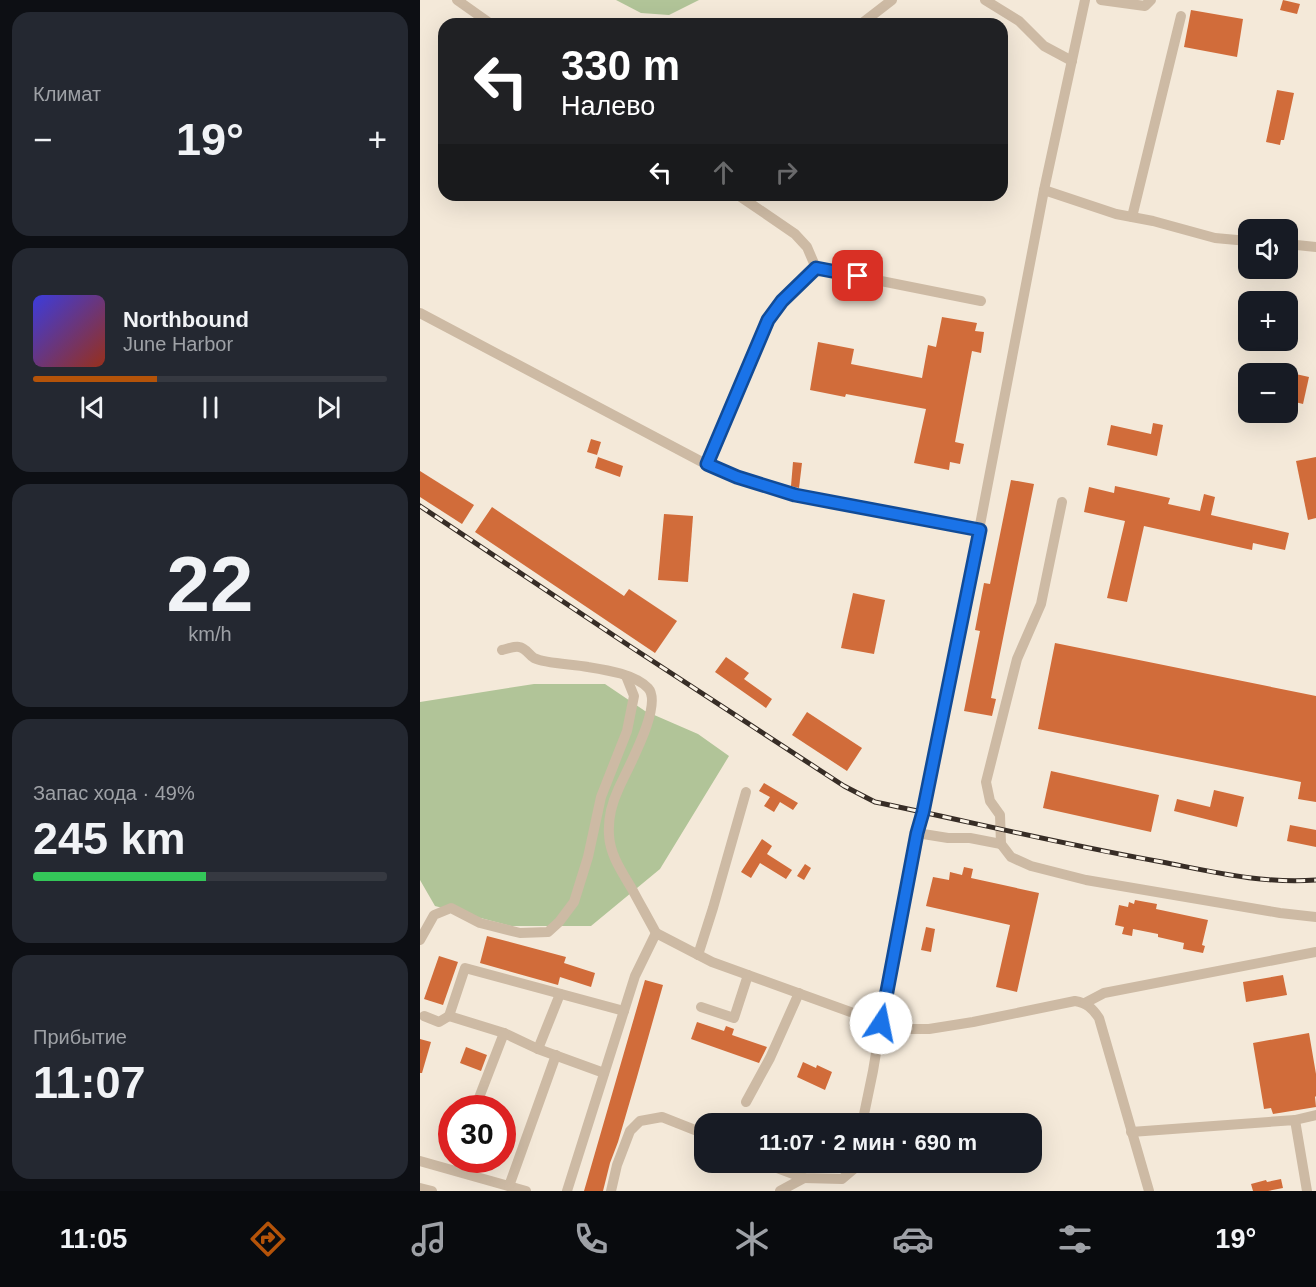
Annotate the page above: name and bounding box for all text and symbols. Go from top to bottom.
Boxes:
icon: left [462,42,540,120]
text: 330 m [561,42,680,89]
text: Климат [33,83,101,105]
text: Налево [561,91,655,121]
text: 19° [176,114,244,165]
text: − [33,121,52,158]
text: + [368,121,387,158]
icon: left [644,156,677,189]
icon: ahead [707,156,740,189]
icon: right [770,156,803,189]
map controls [1238,219,1298,423]
button: sound [1238,219,1298,279]
pin [832,250,883,301]
icon: arrive [841,259,874,292]
button: + [1238,291,1298,351]
text: Northbound [123,307,249,332]
text: June Harbor [123,333,233,355]
button: − [1238,363,1298,423]
icon: previous [76,391,109,424]
icon: pause [194,391,227,424]
icon: next [312,391,345,424]
text: 22 [167,540,253,628]
text: km/h [188,623,232,645]
text: Запас хода · 49% [33,782,195,804]
text: 245 km [33,813,186,864]
position arrow [849,991,913,1055]
text: Прибытие [33,1026,127,1048]
text: 11:07 [33,1057,146,1108]
speed limit sign: 30 [438,1095,516,1173]
text: 11:07 · 2 мин · 690 m [759,1130,977,1155]
icon: directions [247,1218,289,1260]
icon: music [408,1218,450,1260]
icon: phone [570,1218,612,1260]
icon: climate [731,1218,773,1260]
icon: car [892,1218,934,1260]
icon: filters [1054,1218,1096,1260]
text: 11:05 [60,1224,127,1254]
text: 19° [1215,1224,1256,1254]

